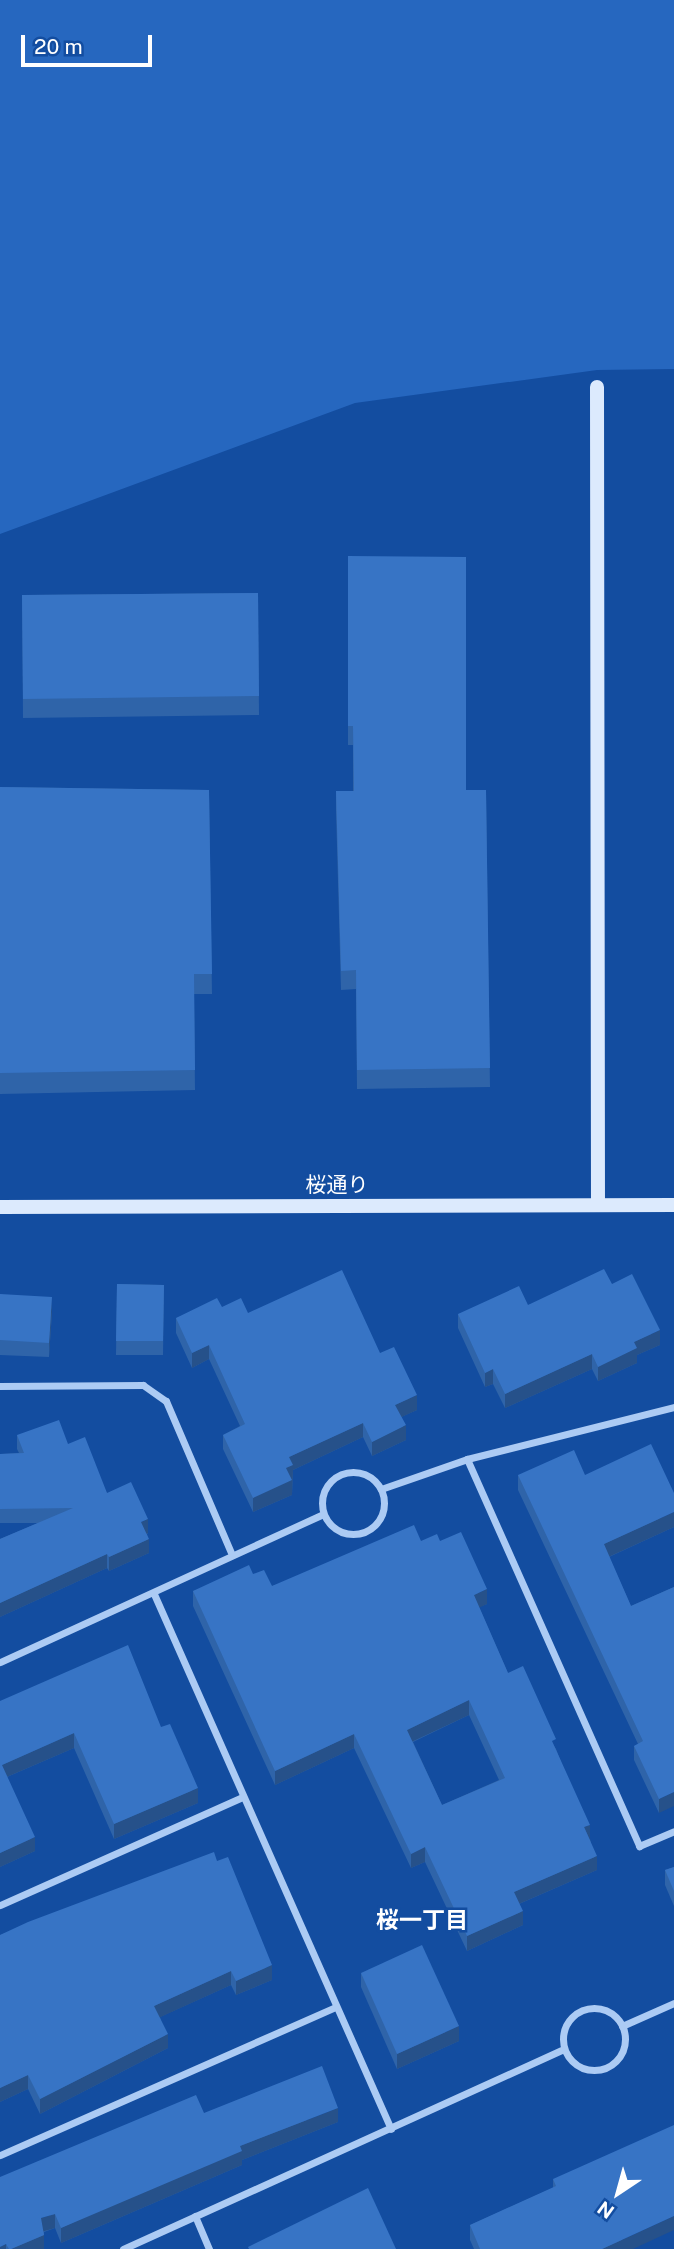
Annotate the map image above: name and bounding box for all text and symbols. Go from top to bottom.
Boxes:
scale bar [24,21,156,65]
text: 20 m [34,34,83,59]
street label: 桜通り [306,1172,368,1198]
district label: 桜一丁目 [376,1906,468,1934]
north arrow [583,2158,653,2228]
text: N [593,2197,618,2223]

